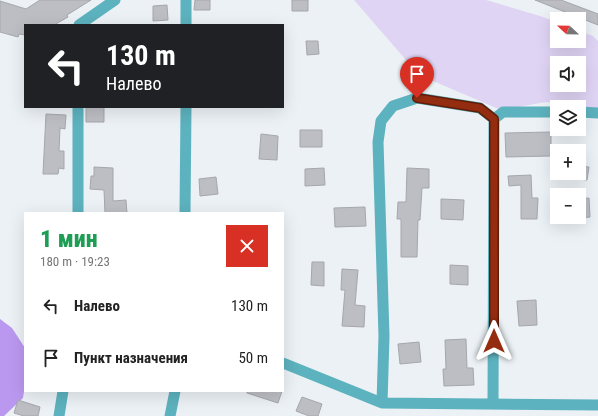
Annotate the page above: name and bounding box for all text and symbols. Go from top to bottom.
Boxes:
north arrow [550,12,586,48]
map controls [550,12,586,224]
text: 130 m [106,39,176,72]
icon: left [40,40,92,92]
button: sound [550,56,586,92]
pin [400,57,434,98]
icon: arrive [406,63,428,85]
text: Налево [106,73,162,94]
button: layers [550,100,586,136]
button: + [550,144,586,180]
button: − [550,188,586,224]
text: 1 мин [40,225,98,253]
button: close [226,225,268,267]
text: 180 m · 19:23 [40,254,110,269]
icon: left [40,295,62,317]
text: Налево [74,297,120,315]
text: 130 m [231,297,268,315]
position arrow [473,320,515,362]
icon: arrive [40,347,62,369]
text: Пункт назначения [74,349,188,367]
text: 50 m [238,349,268,367]

